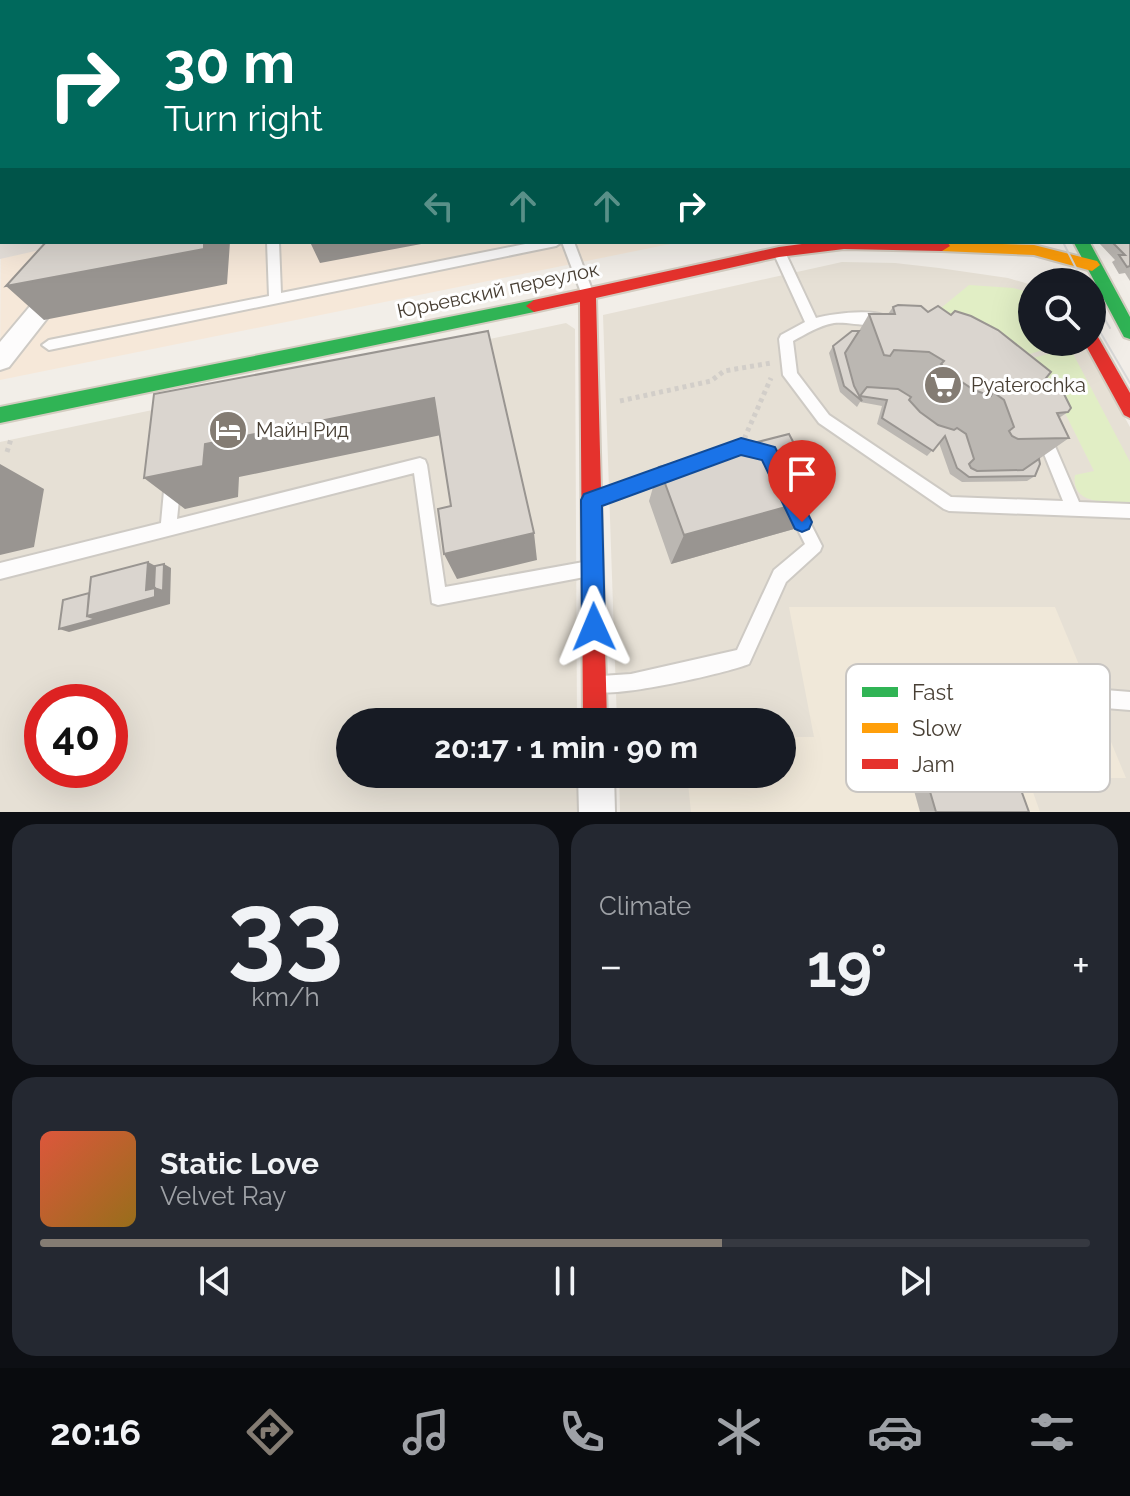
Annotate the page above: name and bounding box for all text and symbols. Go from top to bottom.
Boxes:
text: 30 m [164,30,295,96]
icon: right [32,32,136,136]
text: Turn right [164,97,323,139]
icon: left [417,184,461,228]
icon: ahead [501,184,545,228]
icon: ahead [585,184,629,228]
icon: right [669,184,713,228]
street label: Юрьевский переулок [395,257,601,323]
map controls [1018,268,1106,356]
button: search [1018,268,1106,356]
supermarket icon: Pyaterochka [922,364,964,406]
place label: Pyaterochka [971,373,1086,397]
hotel icon: Майн Рид [207,409,249,451]
place label: Майн Рид [256,418,349,442]
pin [768,440,836,522]
icon: arrive [780,452,824,496]
position arrow [552,585,636,669]
legend [846,664,1110,792]
text: Fast [912,679,954,705]
speed limit sign: 40 [24,684,128,788]
text: Slow [912,715,962,741]
text: 20:17 · 1 min · 90 m [434,730,698,765]
text: Jam [912,751,955,777]
text: 33 [227,869,344,991]
text: Climate [599,891,691,921]
text: 19° [807,931,887,1001]
text: − [599,940,623,991]
text: + [1072,940,1090,991]
text: km/h [251,982,320,1012]
text: Static Love [160,1146,319,1181]
text: Velvet Ray [160,1181,286,1211]
icon: previous [193,1259,237,1303]
icon: pause [543,1259,587,1303]
icon: next [893,1259,937,1303]
icon: directions [242,1404,298,1460]
icon: music [398,1404,454,1460]
icon: phone [554,1404,610,1460]
icon: climate [711,1404,767,1460]
icon: car [867,1404,923,1460]
icon: filters [1024,1404,1080,1460]
text: 20:16 [50,1411,141,1453]

